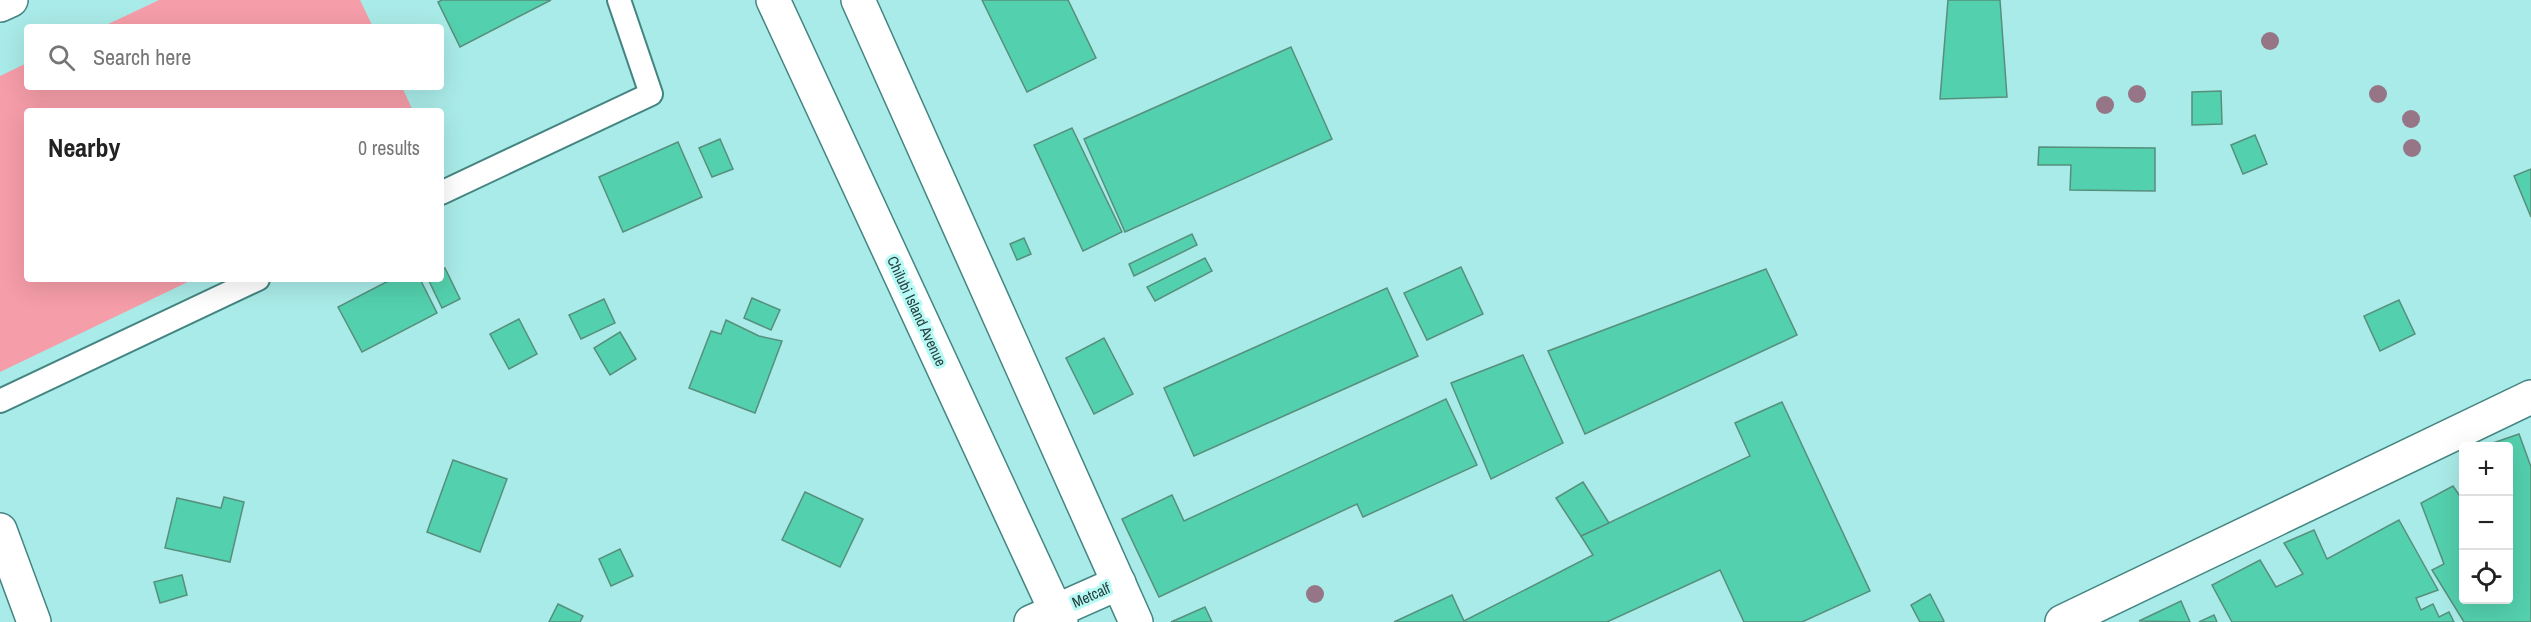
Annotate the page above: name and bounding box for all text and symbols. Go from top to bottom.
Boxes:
search box [24,24,444,90]
icon: search [45,41,78,74]
text: Search here [93,42,191,72]
text: Nearby [48,130,120,165]
text: 0 results [358,134,420,161]
street label: Chilubi Island Avenue [882,252,952,370]
map controls [2459,442,2513,604]
button: + [2459,442,2513,496]
button: − [2459,496,2513,550]
button: locate [2459,550,2513,604]
street label: Metcalf [1069,577,1114,613]

